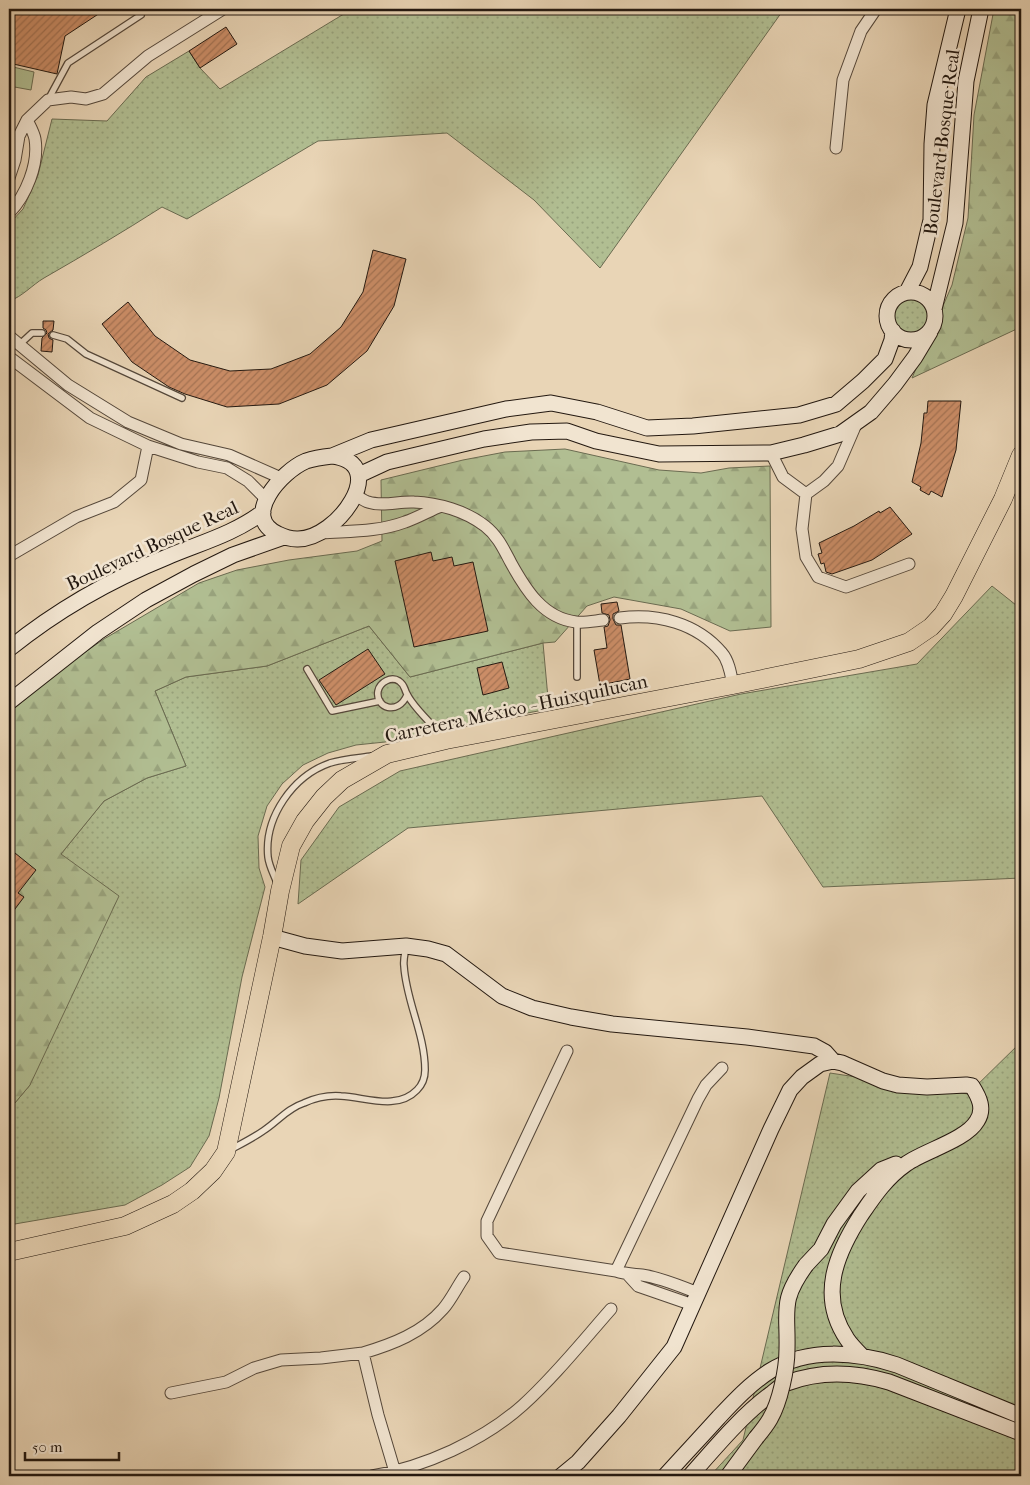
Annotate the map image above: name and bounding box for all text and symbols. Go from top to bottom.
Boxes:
street label: Boulevard Bosque Real [920,48,964,236]
street label: Boulevard Bosque Real [63,496,242,595]
street label: Carretera México - Huixquilucan [383,670,650,748]
scale bar [25,1430,119,1462]
text: 50 m [32,1438,63,1456]

